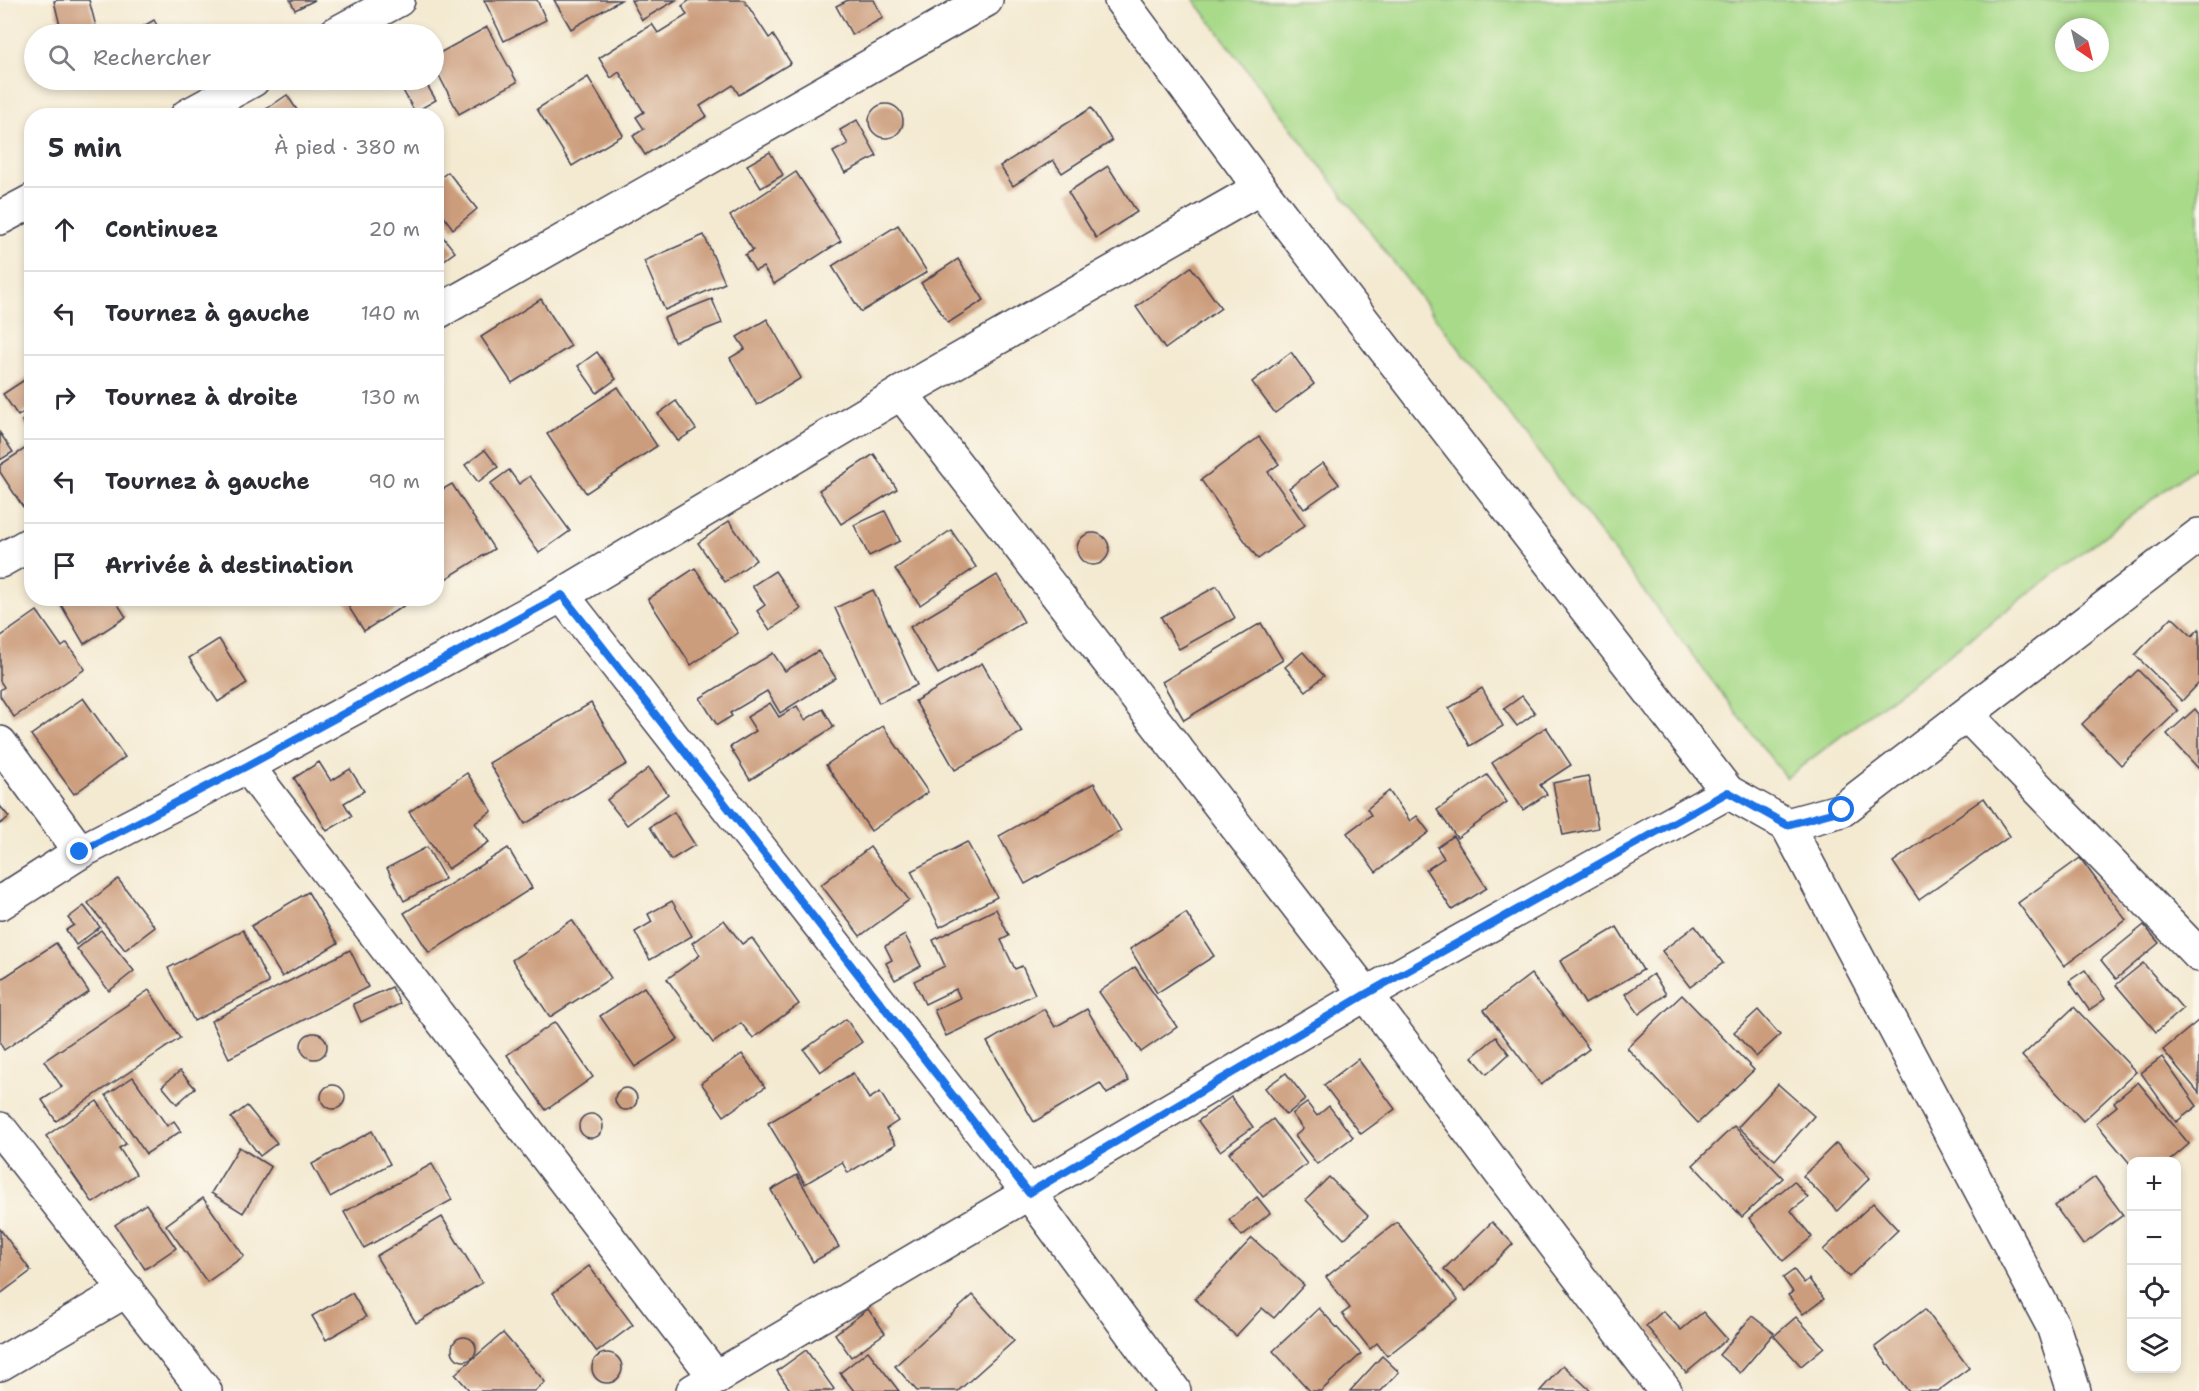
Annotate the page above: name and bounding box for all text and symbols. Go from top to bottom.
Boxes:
north arrow [2055,18,2109,72]
search box [24,24,444,90]
icon: search [45,41,78,74]
text: Rechercher [93,43,212,72]
text: 5 min [48,130,122,165]
text: À pied · 380 m [274,134,420,160]
icon: ahead [48,213,81,246]
text: Continuez [105,215,218,244]
text: 20 m [369,216,420,242]
icon: left [48,297,81,330]
text: Tournez à gauche [105,299,310,328]
text: 140 m [361,300,420,326]
icon: right [48,381,81,414]
text: Tournez à droite [105,383,298,412]
text: 130 m [361,384,420,410]
icon: left [48,465,81,498]
text: Tournez à gauche [105,467,310,496]
text: 90 m [368,468,420,494]
icon: arrive [48,549,81,582]
text: Arrivée à destination [105,551,353,580]
route start [1828,796,1854,822]
route end [66,838,92,864]
map controls [2127,1157,2181,1373]
button: + [2127,1157,2181,1211]
button: − [2127,1211,2181,1265]
button: locate [2127,1265,2181,1319]
button: layers [2127,1319,2181,1373]

